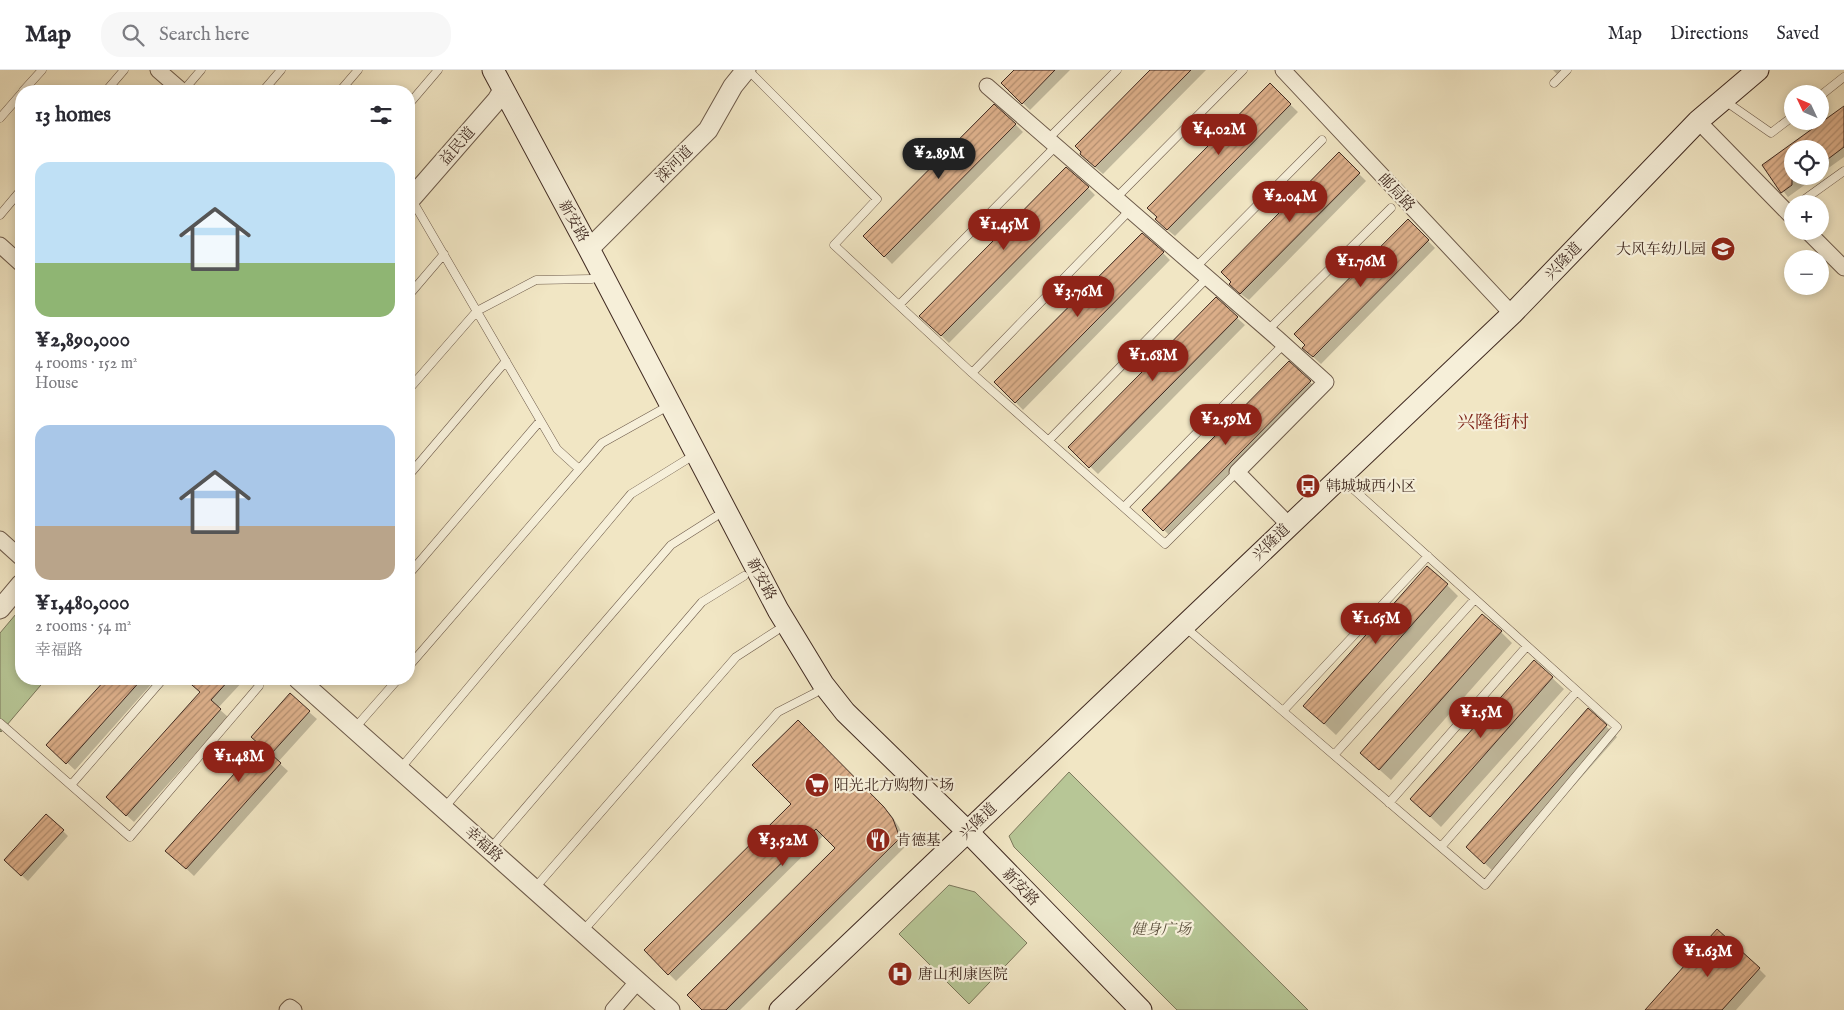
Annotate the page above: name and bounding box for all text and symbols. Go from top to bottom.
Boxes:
search box [101,12,451,57]
text: Map [25,19,71,50]
icon: search [119,21,147,49]
text: Search here [159,23,250,47]
text: Map [1608,23,1642,46]
text: Directions [1670,23,1748,46]
text: Saved [1776,23,1819,46]
north arrow [1784,85,1829,130]
map controls [1784,85,1829,295]
icon: filters [367,101,395,129]
text: 13 homes [35,102,111,129]
pin: ¥4.02M [1178,114,1260,156]
text: ¥4.02M [1192,120,1246,140]
street label: 益民道 [435,123,479,170]
pin: ¥2.89M [898,138,980,180]
button: locate [1784,140,1829,185]
street label: 滦河道 [652,142,697,187]
text: ¥2.89M [914,144,964,164]
street label: 邮局路 [1374,169,1419,215]
pin: ¥2.04M [1249,180,1331,223]
text: ¥2.04M [1263,187,1317,207]
icon: home [170,194,260,284]
button: + [1784,195,1829,240]
street label: 新安路 [554,197,593,246]
pin: ¥1.45M [963,208,1045,251]
text: ¥1.45M [979,215,1029,235]
school or university icon: 大风车幼儿园 [1710,236,1736,262]
street label: 兴隆道 [1541,239,1586,284]
place label: 大风车幼儿园 [1616,240,1706,259]
pin: ¥1.76M [1320,246,1402,288]
button: − [1784,250,1829,295]
text: ¥1.76M [1336,252,1386,272]
pin: ¥3.76M [1037,276,1119,318]
text: ¥3.76M [1053,282,1103,302]
text: ¥2,890,000 [35,327,130,354]
pin: ¥1.68M [1112,340,1194,382]
text: ¥1.68M [1128,346,1178,366]
text: 4 rooms · 152 m² [35,354,137,374]
text: House [35,374,78,394]
pin: ¥2.59M [1185,404,1267,446]
text: ¥2.59M [1201,410,1251,430]
district label: 兴隆街村 [1457,412,1529,435]
icon: home [170,457,260,547]
bus stop icon: 韩城城西小区 [1295,473,1321,499]
place label: 韩城城西小区 [1326,477,1416,496]
street label: 兴隆道 [1249,520,1294,565]
street label: 新安路 [743,555,781,604]
text: ¥1,480,000 [35,590,130,617]
pin: ¥1.65M [1335,602,1417,645]
text: ¥1.65M [1352,609,1400,629]
text: 2 rooms · 54 m² [35,617,132,637]
text: 幸福路 [35,641,83,661]
pin: ¥1.5M [1446,696,1516,739]
text: ¥1.5M [1460,703,1502,723]
pin: ¥1.48M [198,740,280,783]
text: ¥1.48M [214,747,264,767]
supermarket icon: 阳光北方购物广场 [804,772,830,798]
place label: 阳光北方购物广场 [834,776,954,795]
street label: 兴隆道 [956,799,1001,844]
street label: 幸福路 [461,822,507,866]
pin: ¥3.52M [742,824,824,867]
restaurant icon: 肯德基 [865,827,891,853]
text: ¥3.52M [758,831,808,851]
place label: 肯德基 [896,831,941,850]
street label: 新安路 [998,865,1043,910]
park label: 健身广场 [1131,920,1193,939]
pin: ¥1.63M [1667,936,1749,978]
text: ¥1.63M [1684,942,1732,962]
hospital icon: 唐山利康医院 [887,961,913,987]
place label: 唐山利康医院 [918,965,1008,984]

